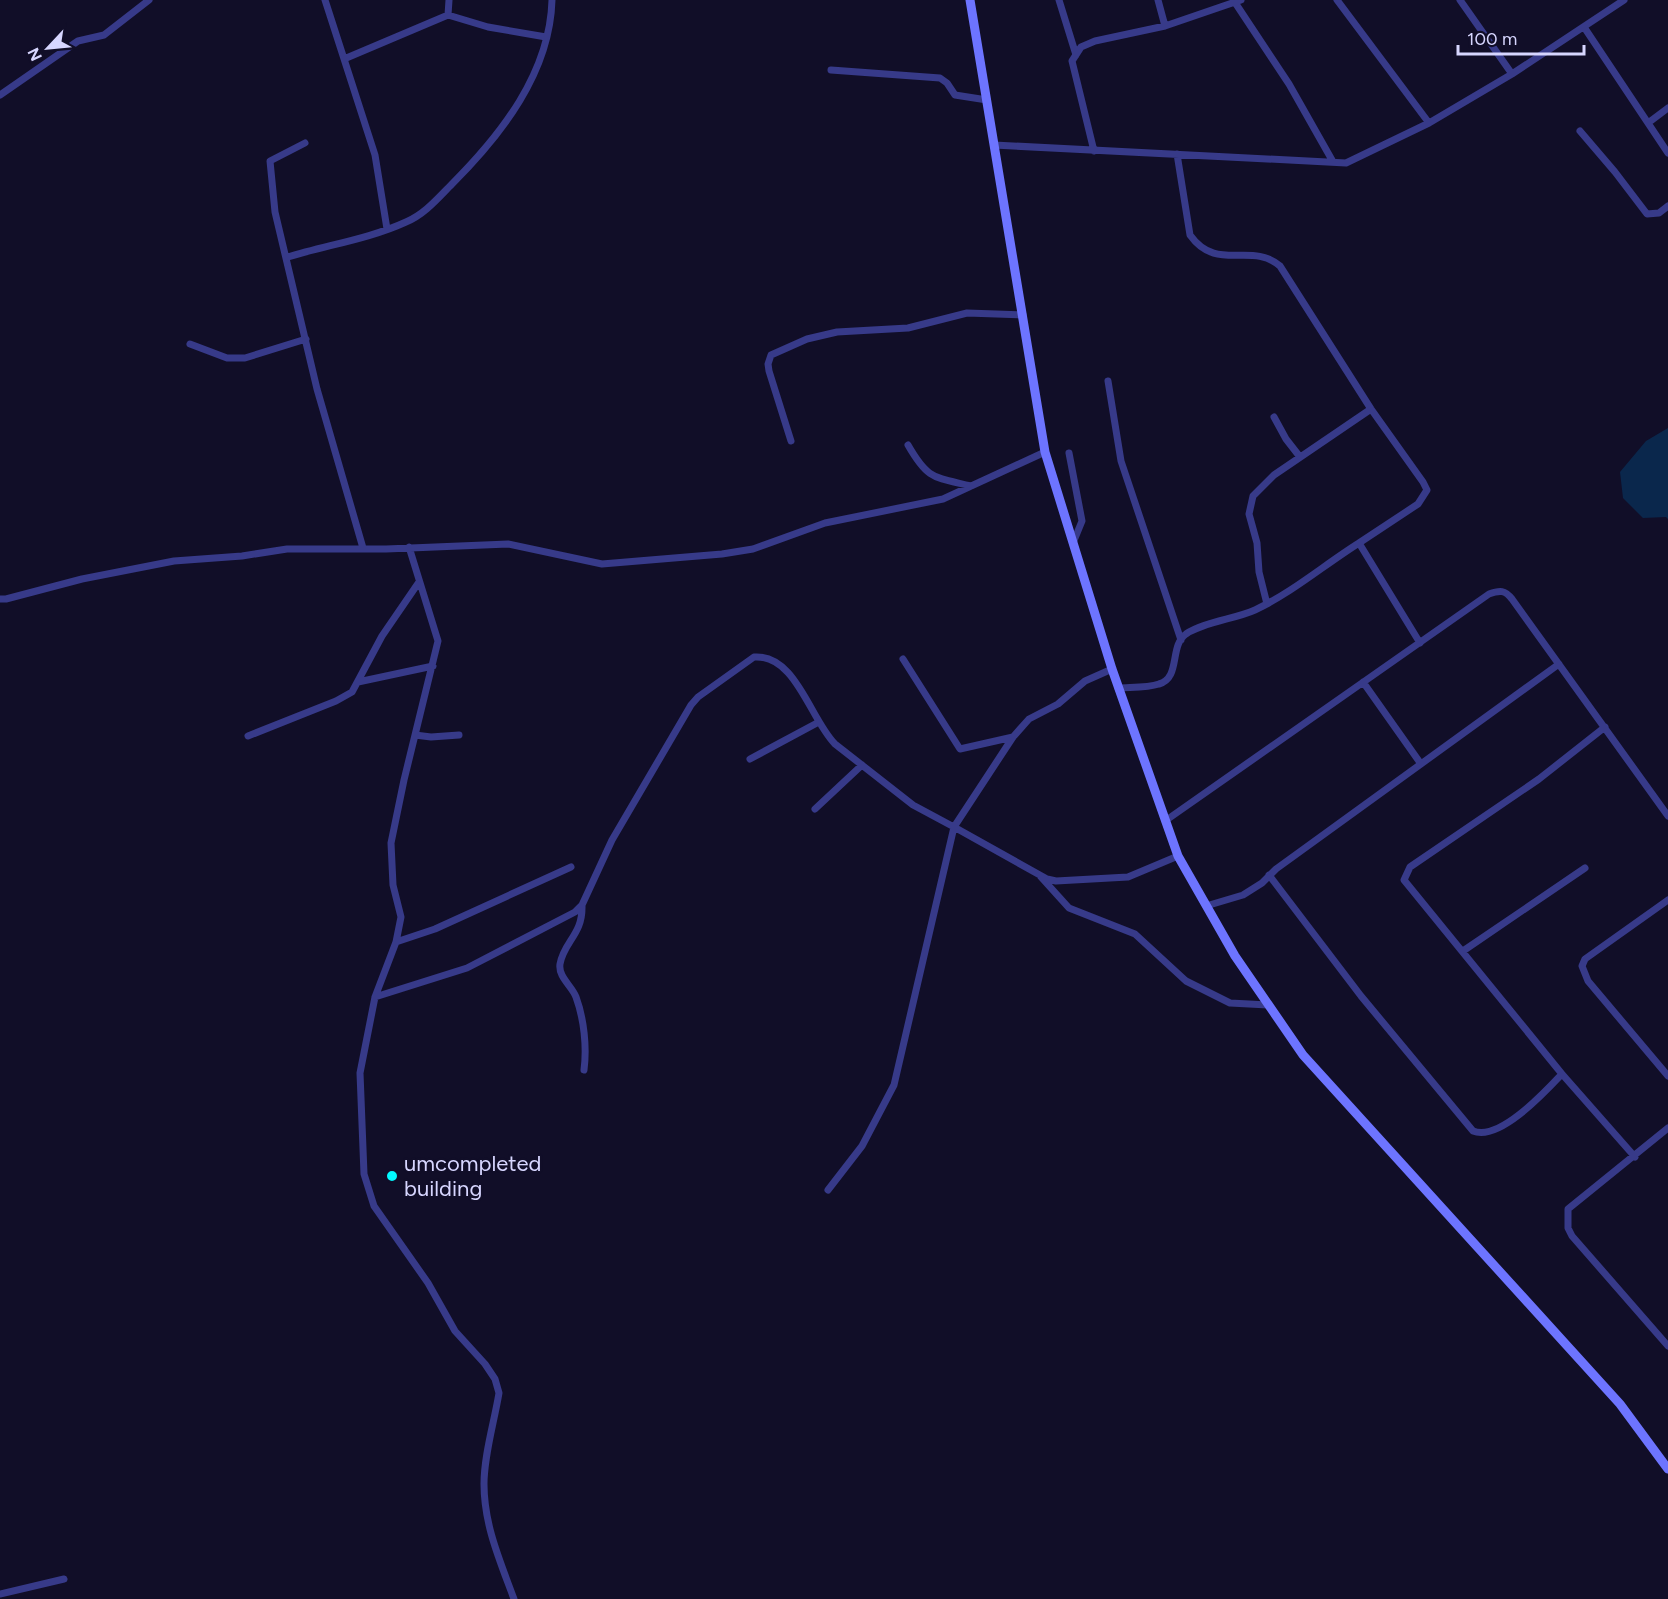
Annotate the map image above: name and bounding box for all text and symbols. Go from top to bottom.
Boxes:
north arrow [18,18,78,78]
scale bar [1458,18,1584,56]
text: 100 m [1467,28,1517,50]
text: N [24,45,46,64]
place label: umcompleted building [404,1150,541,1202]
marker: umcompleted building [385,1169,399,1183]

